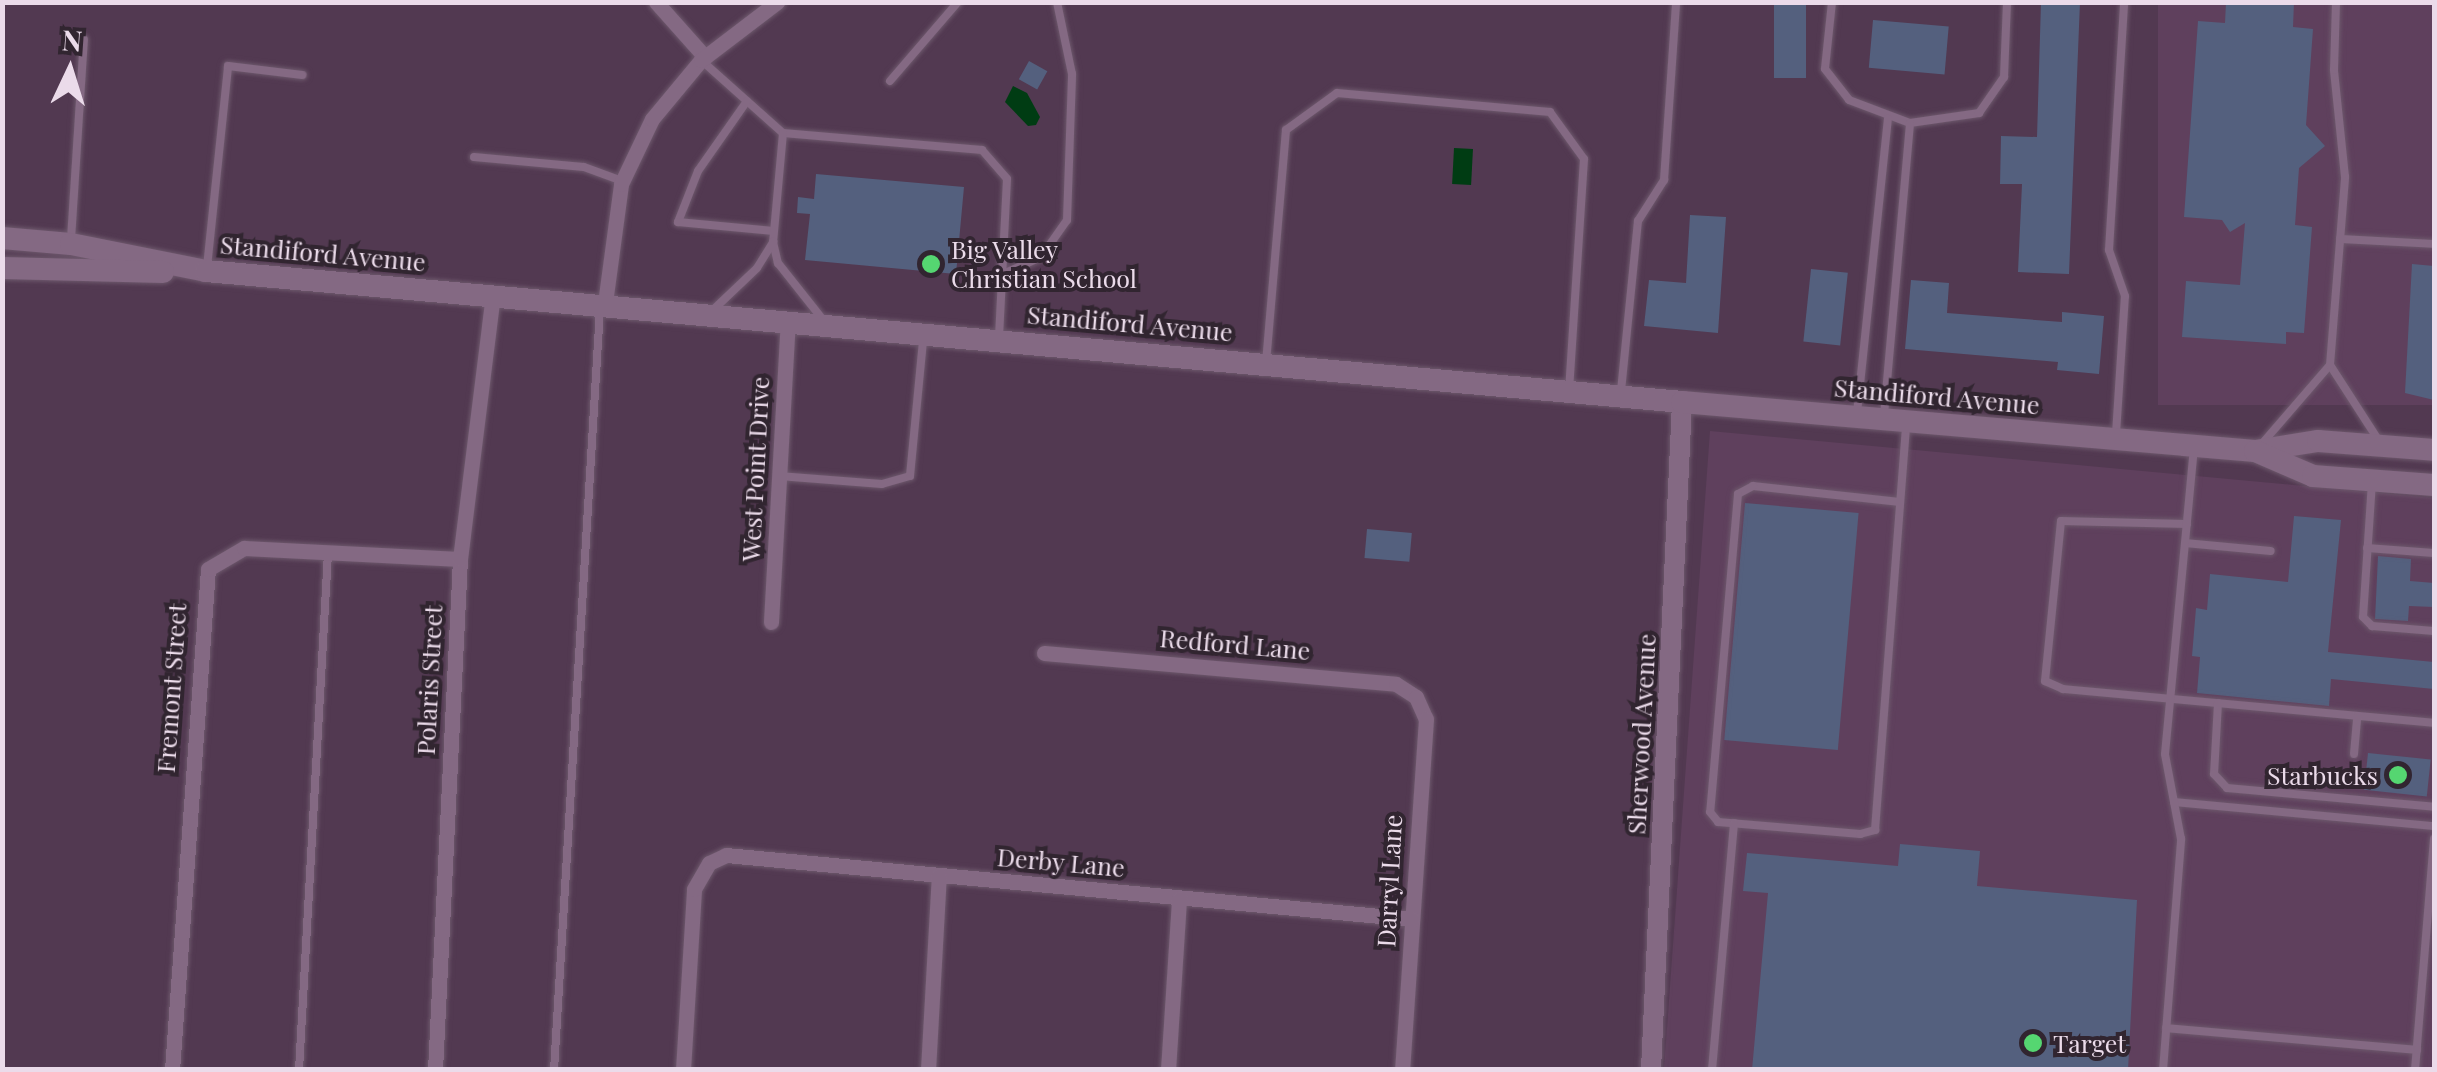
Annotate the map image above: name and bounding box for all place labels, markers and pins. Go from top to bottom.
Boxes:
place label: Big Valley Christian School [951,235,1137,294]
marker: Big Valley Christian School [920,253,942,275]
place label: Starbucks [2267,760,2378,790]
marker: Starbucks [2387,764,2409,786]
place label: Target [2053,1028,2126,1058]
marker: Target [2022,1032,2044,1054]

